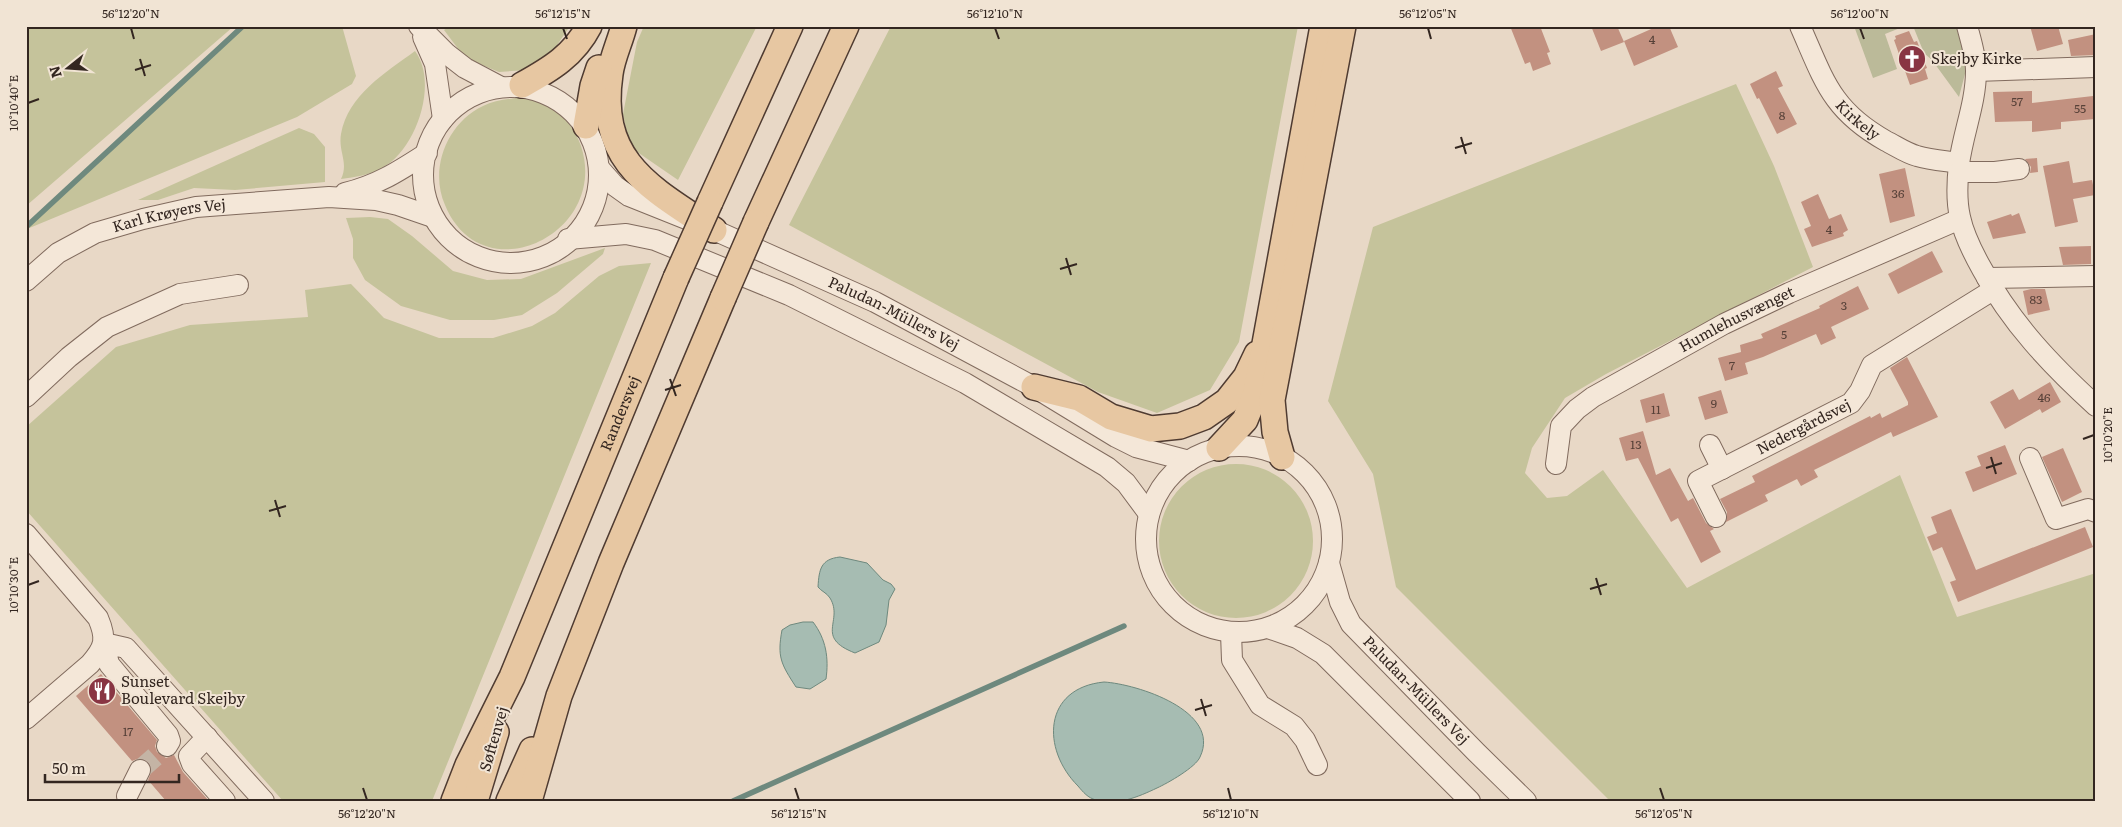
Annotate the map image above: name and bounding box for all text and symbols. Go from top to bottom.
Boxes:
text: 56°12'20"N [102,4,160,22]
text: 56°12'15"N [535,4,591,22]
text: 56°12'10"N [967,4,1023,22]
text: 56°12'05"N [1399,4,1457,22]
text: 56°12'00"N [1831,4,1889,22]
house number: 4 [1649,30,1656,48]
north arrow [42,42,92,92]
church icon: Skejby Kirke [1897,44,1927,74]
place label: Skejby Kirke [1931,46,2022,69]
text: N [43,63,66,81]
text: 10°10'40"E [4,75,22,131]
house number: 57 [2011,92,2023,110]
street label: Kirkely [1831,94,1886,145]
house number: 55 [2074,99,2086,117]
house number: 8 [1779,106,1786,124]
house number: 36 [1892,184,1905,202]
street label: Karl Krøyers Vej [109,192,227,237]
house number: 4 [1826,220,1833,238]
street label: Paludan-Müllers Vej [825,270,964,355]
street label: Humlehusvænget [1674,279,1797,357]
house number: 83 [2029,290,2043,308]
house number: 3 [1841,296,1847,314]
house number: 5 [1781,325,1787,343]
house number: 7 [1729,356,1735,374]
street label: Randersvej [593,372,645,454]
house number: 46 [2037,388,2051,406]
street label: Nedergårdsvej [1752,392,1854,459]
house number: 9 [1711,394,1717,412]
house number: 11 [1651,400,1661,418]
text: 10°10'20"E [2098,407,2116,463]
house number: 13 [1630,435,1642,453]
text: 10°10'30"E [4,557,22,613]
street label: Paludan-Müllers Vej [1358,630,1476,749]
place label: Sunset Boulevard Skejby [121,669,245,709]
restaurant icon: Sunset Boulevard Skejby [87,676,117,706]
street label: Søftenvej [472,703,513,774]
house number: 17 [123,722,133,740]
scale bar [45,752,179,784]
text: 50 m [52,756,86,779]
text: 56°12'20"N [338,804,396,822]
text: 56°12'15"N [771,804,827,822]
text: 56°12'10"N [1203,804,1259,822]
text: 56°12'05"N [1635,804,1693,822]

